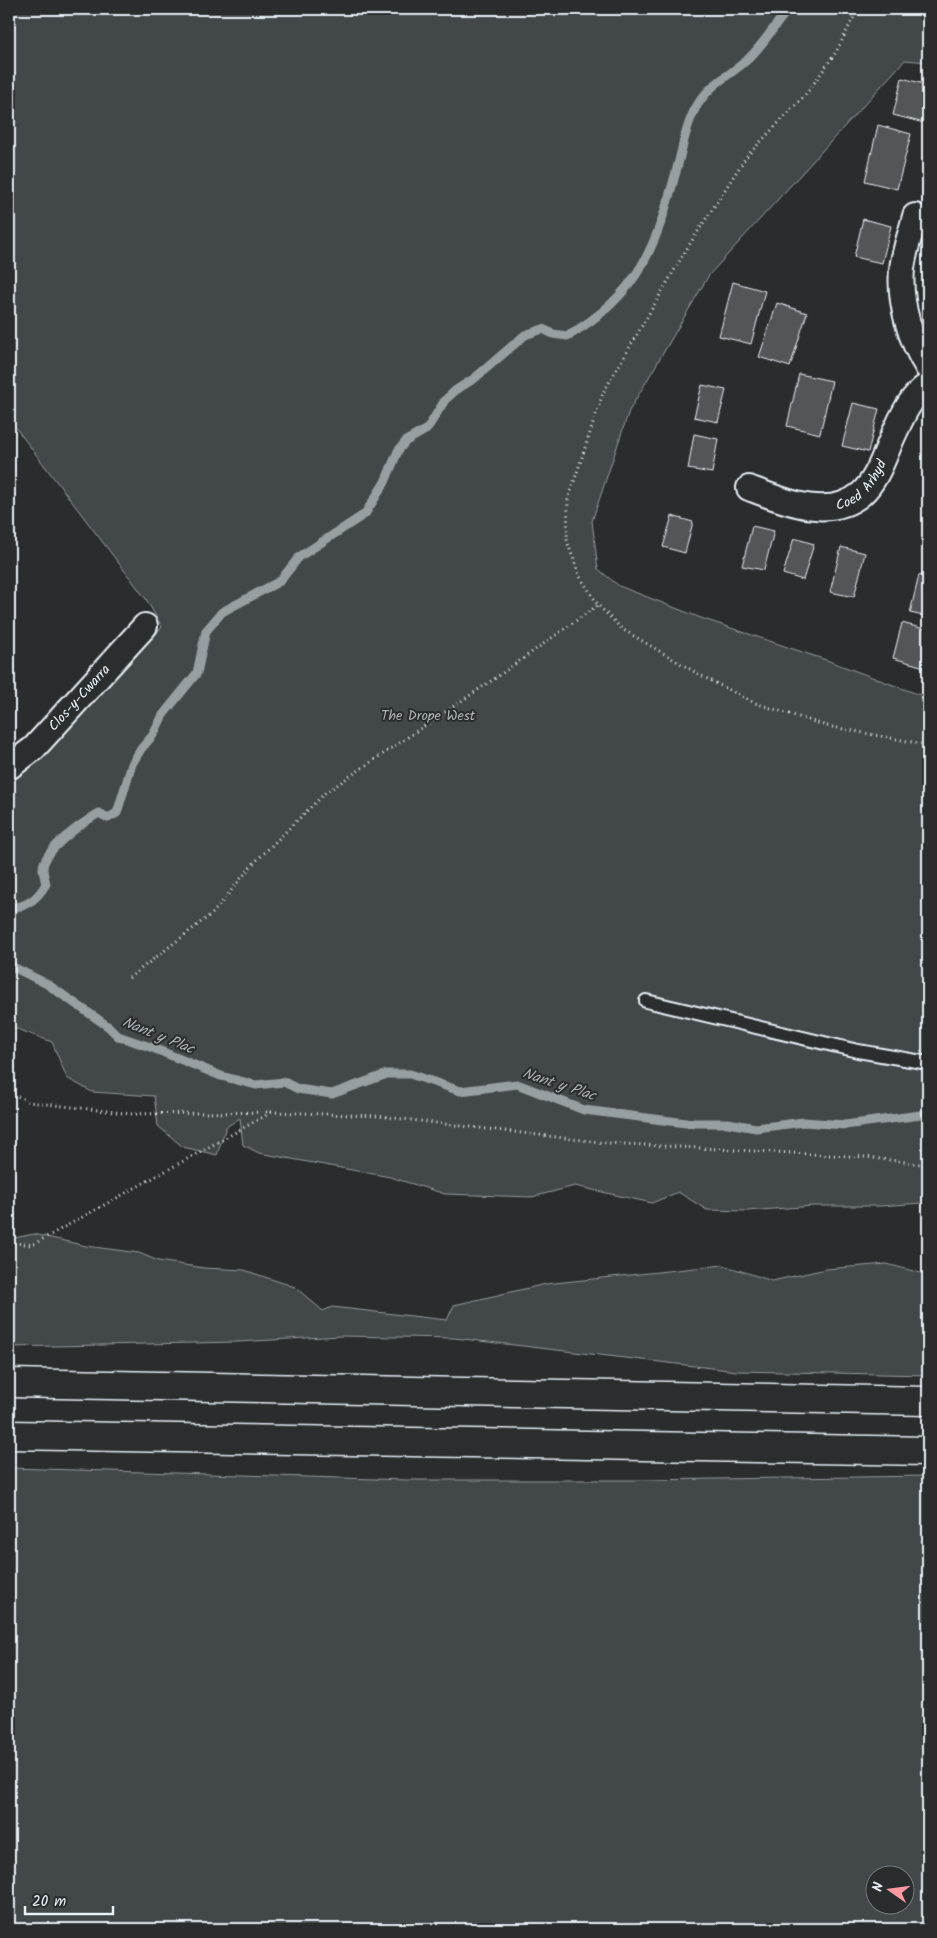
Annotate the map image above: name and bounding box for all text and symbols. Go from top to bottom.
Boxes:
street label: Coed Arhyd [833,455,893,517]
street label: Clos-y-Cwarra [43,660,116,736]
park label: The Drope West [381,705,476,727]
water label: Nant y Plac [118,1011,199,1062]
water label: Nant y Plac [519,1062,600,1108]
north arrow [864,1866,914,1916]
text: N [867,1880,890,1894]
scale bar [25,1883,112,1915]
text: 20 m [32,1890,66,1914]

